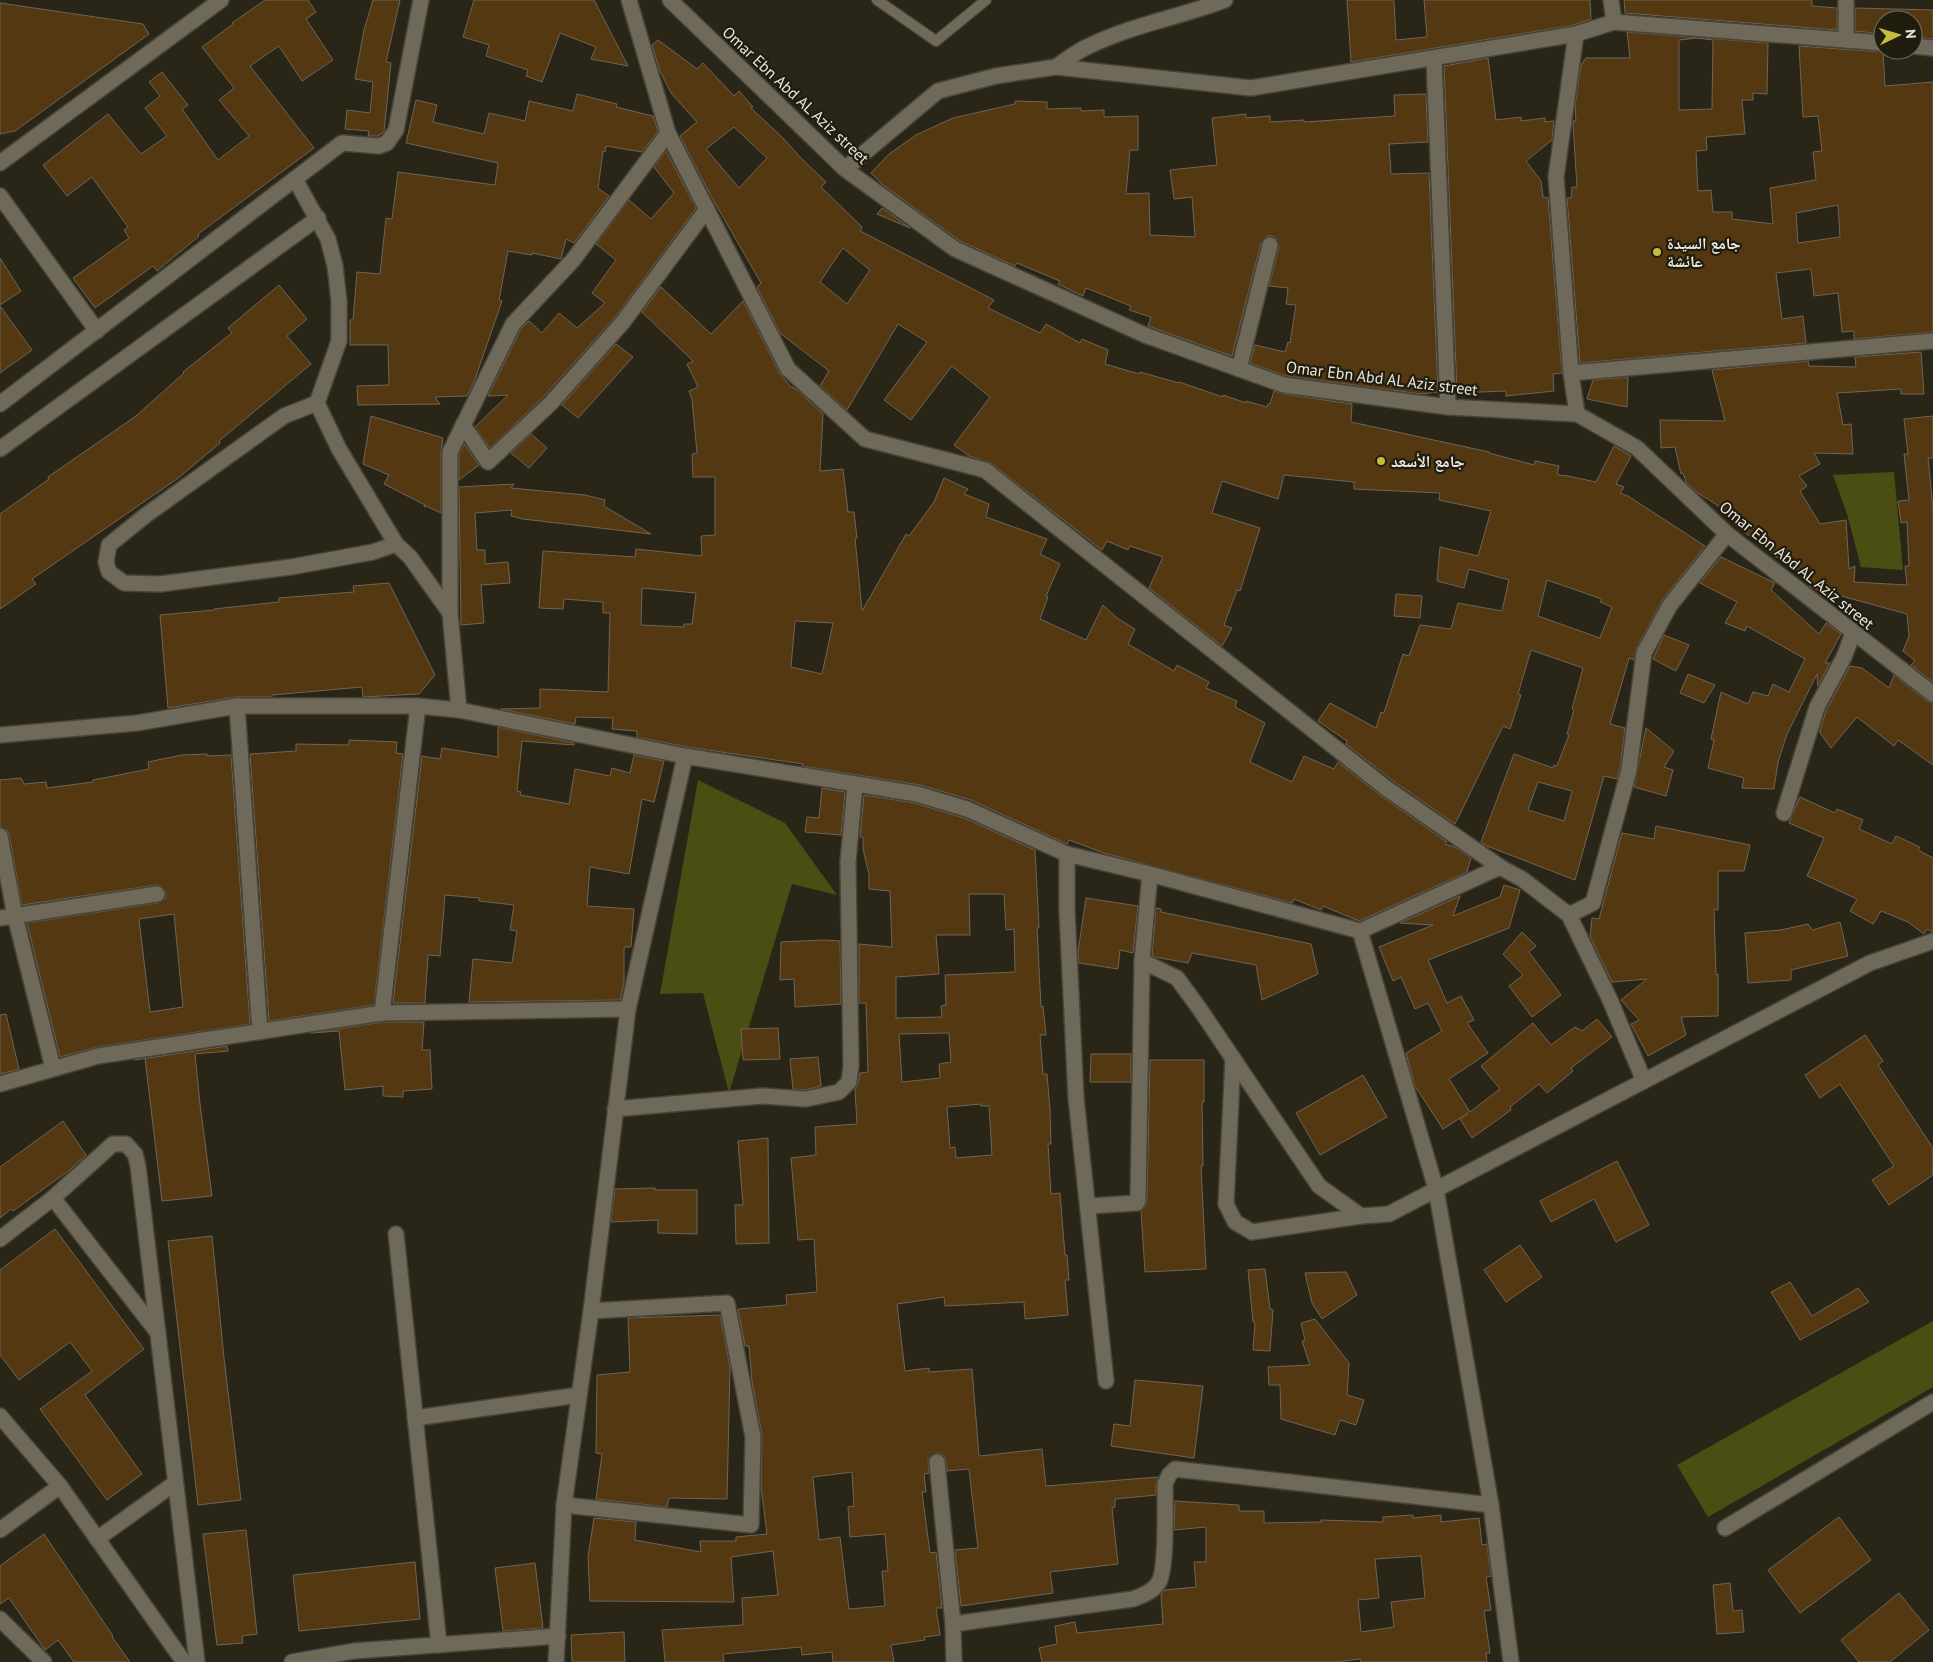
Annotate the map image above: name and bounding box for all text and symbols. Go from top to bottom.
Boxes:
north arrow [1873,10,1923,60]
street label: Omar Ebn Abd AL Aziz street [719,22,874,168]
text: N [1902,28,1920,39]
place label: جامع السيدة عائشة [1667,233,1741,271]
marker: جامع السيدة عائشة [1651,246,1663,258]
street label: Omar Ebn Abd AL Aziz street [1285,356,1480,400]
place label: جامع الأسعد [1391,451,1465,472]
marker: جامع الأسعد [1375,455,1387,467]
street label: Omar Ebn Abd AL Aziz street [1716,497,1879,634]

